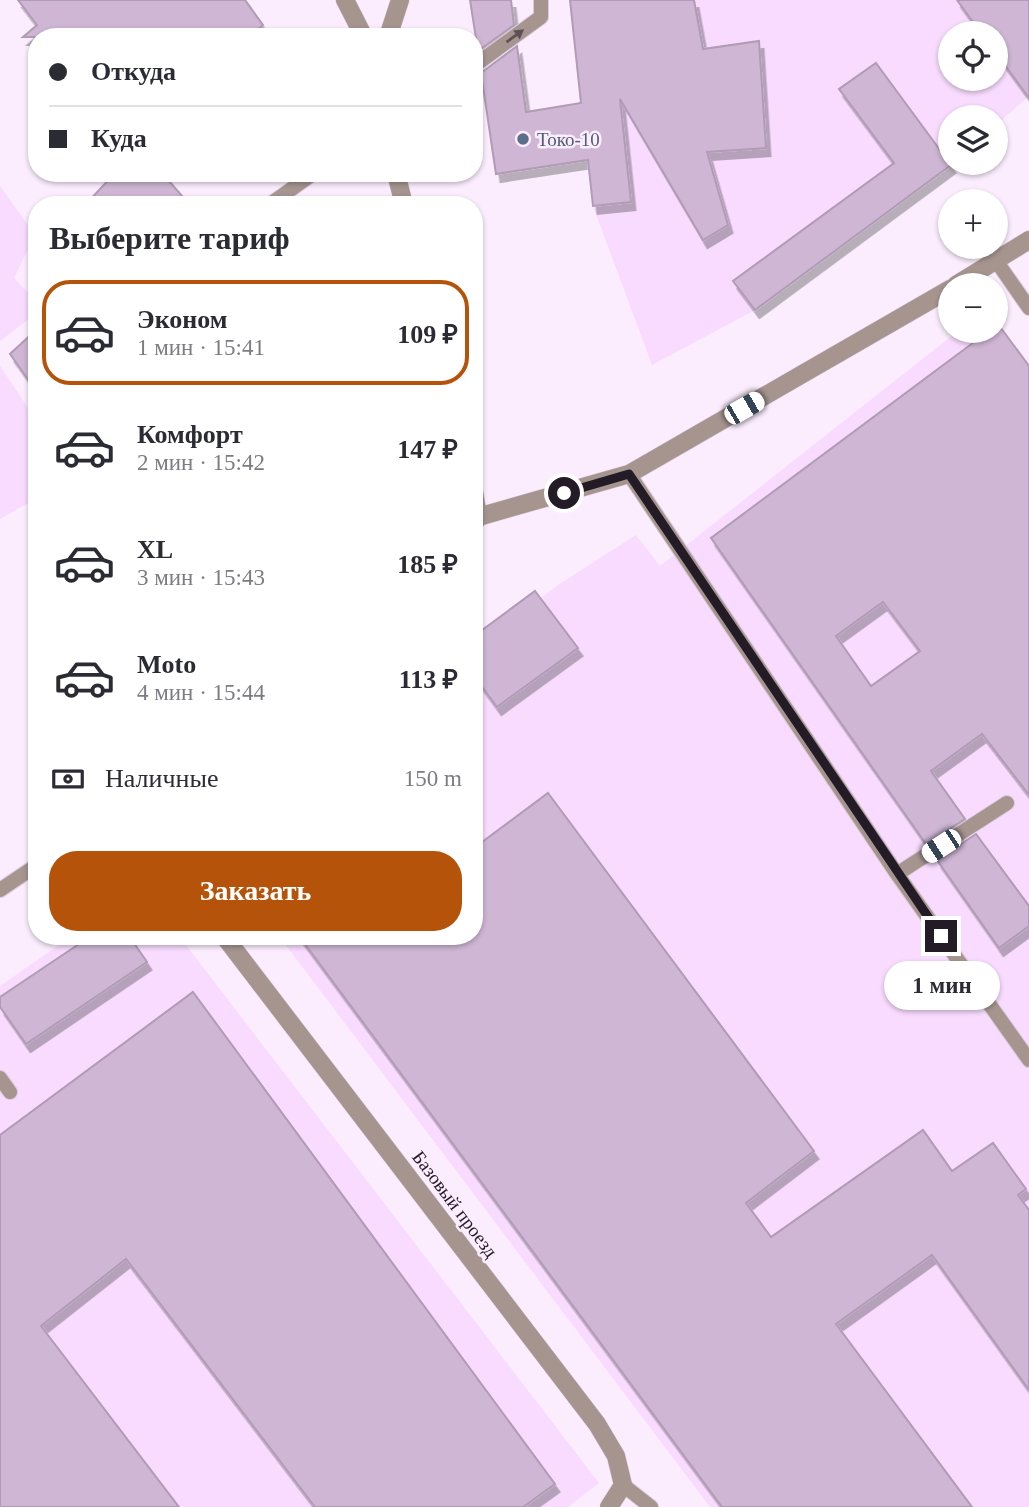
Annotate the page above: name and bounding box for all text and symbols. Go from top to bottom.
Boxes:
map controls [938,21,1008,343]
button: locate [938,21,1008,91]
one-way arrow [505,29,523,44]
text: Откуда [91,57,176,86]
button: layers [938,105,1008,175]
text: Куда [91,124,147,153]
place label: Токо-10 [537,129,600,150]
marker: Токо-10 [515,131,531,147]
button: + [938,189,1008,259]
text: Выберите тариф [49,220,290,256]
button: − [938,273,1008,343]
icon: car [53,301,116,364]
text: Эконом [137,305,227,334]
text: 109 ₽ [397,320,458,349]
text: 1 мин · 15:41 [137,335,265,360]
car [721,388,768,428]
icon: car [53,416,116,479]
text: Комфорт [137,420,243,449]
text: 147 ₽ [397,435,458,464]
text: 2 мин · 15:42 [137,450,265,475]
route start [548,477,580,509]
icon: car [53,531,116,594]
text: XL [137,535,173,564]
text: 185 ₽ [397,550,458,579]
text: 3 мин · 15:43 [137,565,265,590]
icon: car [53,646,116,709]
text: Moto [137,650,196,679]
text: 113 ₽ [399,665,458,694]
text: 4 мин · 15:44 [137,680,265,705]
icon: cash [49,760,87,798]
text: Наличные [105,764,218,793]
text: 150 m [404,766,462,791]
car [918,826,965,866]
button: Заказать [49,851,462,931]
route end [925,920,957,952]
callout: 1 мин [883,960,999,1010]
text: 1 мин [912,973,972,998]
street label: Базовый проезд [408,1147,502,1262]

